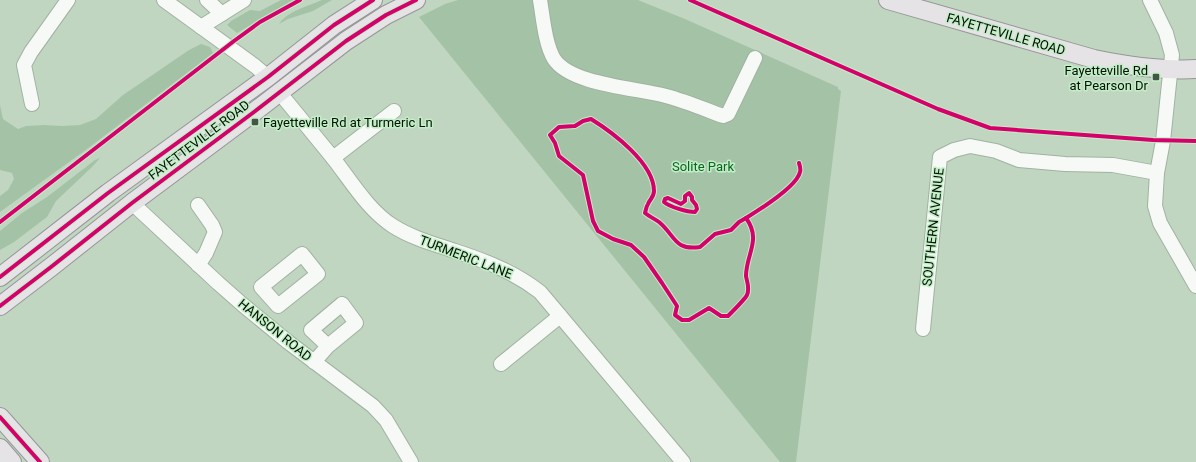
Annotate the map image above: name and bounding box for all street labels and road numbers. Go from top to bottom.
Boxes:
street label: FAYETTEVILLE ROAD [945,10,1067,58]
street label: FAYETTEVILLE ROAD [146,97,252,183]
street label: SOUTHERN AVENUE [919,167,947,287]
street label: TURMERIC LANE [417,232,515,282]
street label: HANSON ROAD [235,296,315,364]

